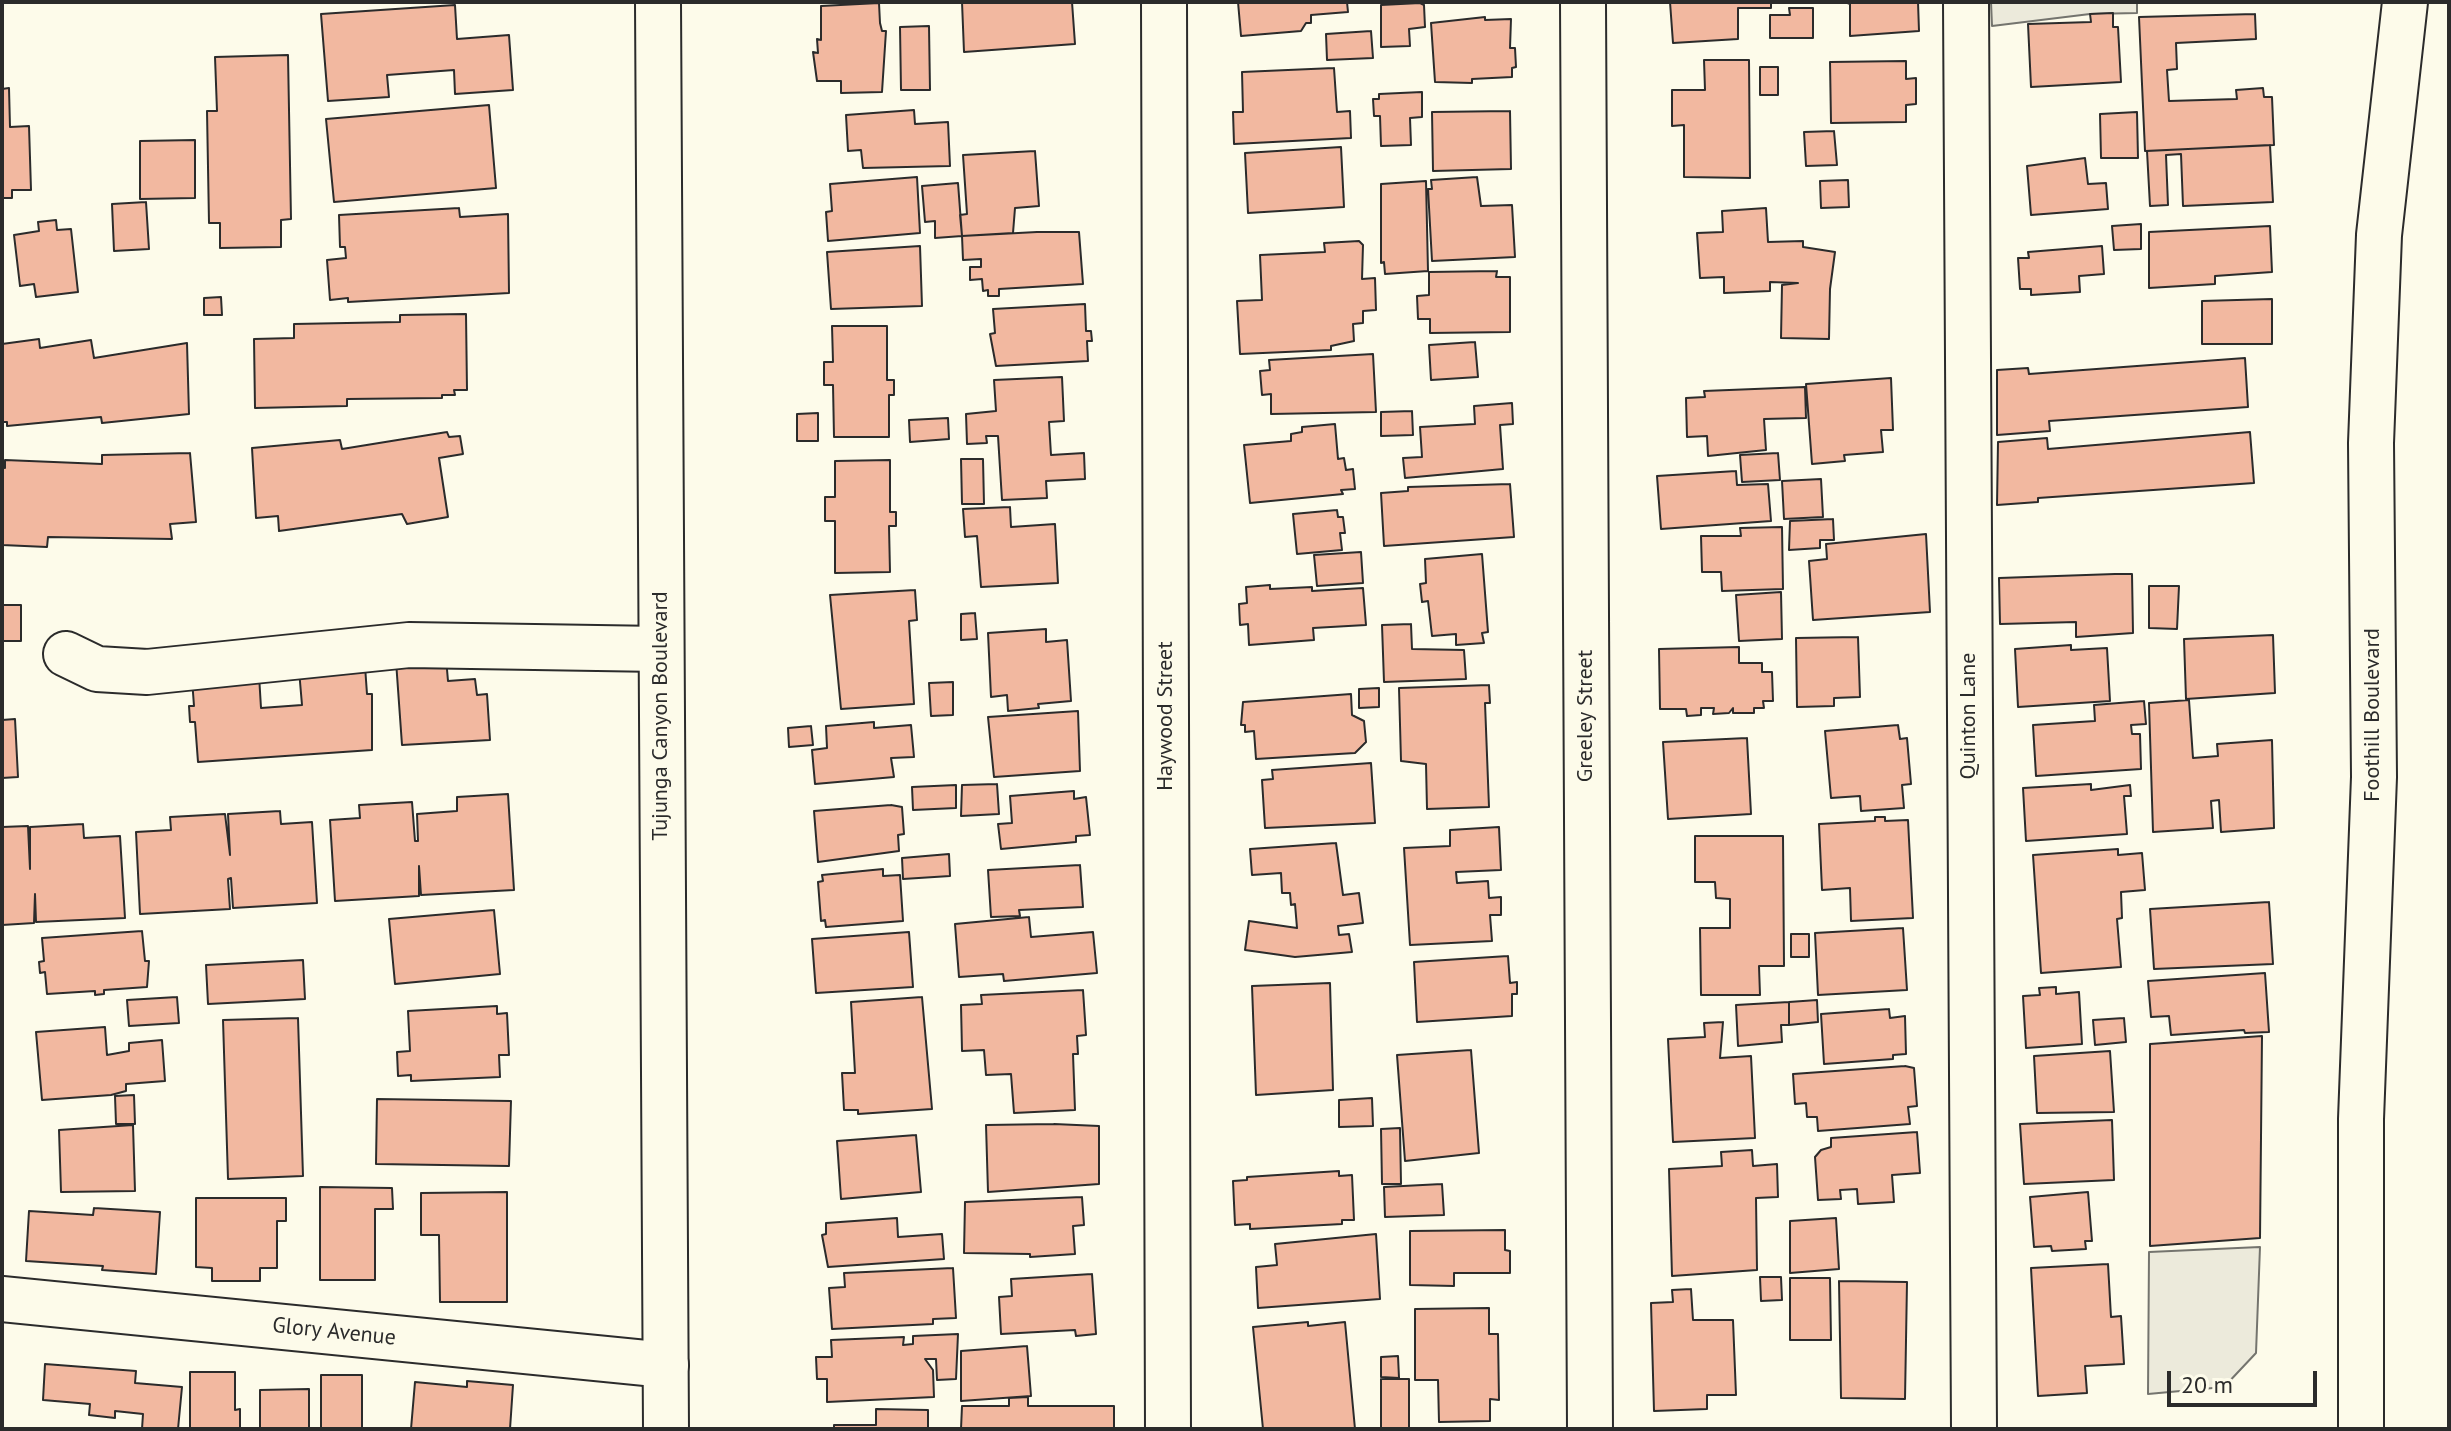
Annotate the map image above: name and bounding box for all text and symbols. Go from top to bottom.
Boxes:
street label: Tujunga Canyon Boulevard [648,591,674,841]
street label: Foothill Boulevard [2360,628,2386,802]
street label: Haywood Street [1153,641,1179,791]
street label: Greeley Street [1573,650,1599,782]
street label: Quinton Lane [1956,653,1982,779]
street label: Glory Avenue [271,1312,397,1352]
scale bar [2171,1355,2321,1405]
text: 20 m [2181,1369,2233,1400]

